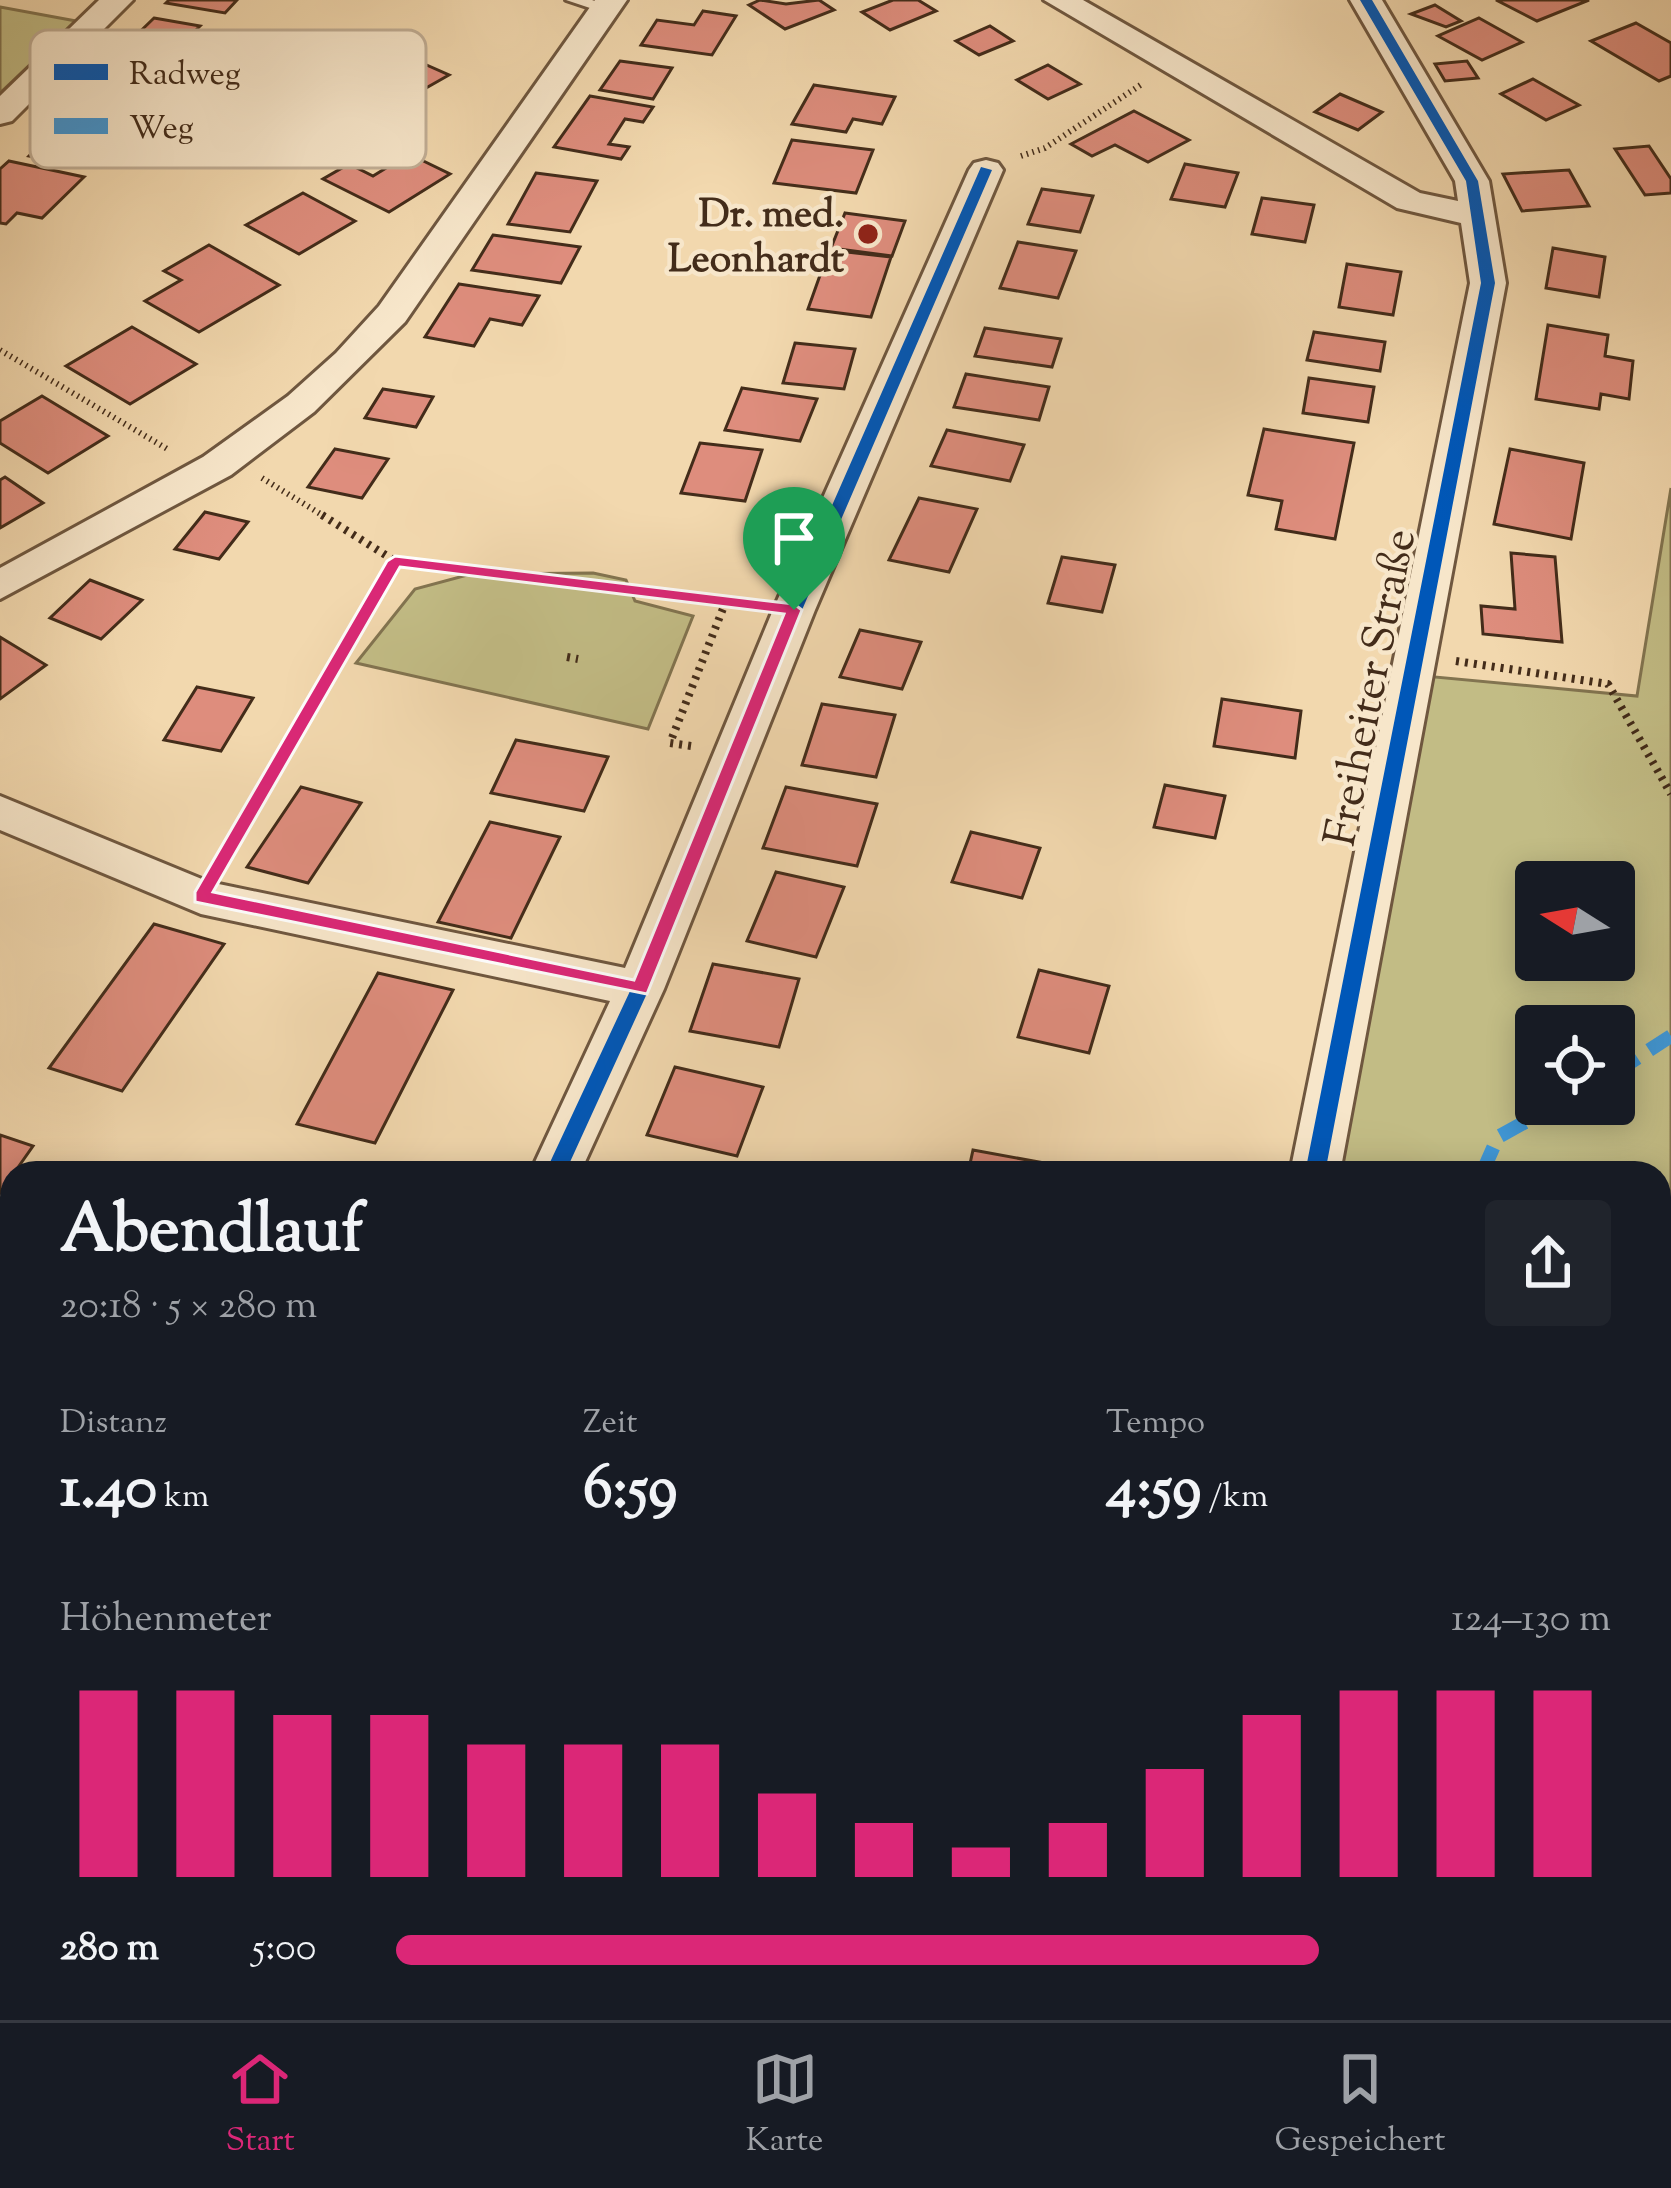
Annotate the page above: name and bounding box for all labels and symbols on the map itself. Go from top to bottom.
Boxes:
legend [30,30,426,168]
text: Radweg [129,52,241,100]
text: Weg [129,106,194,154]
place label: Dr. med. Leonhardt [668,189,845,290]
marker: Dr. med. Leonhardt [855,221,881,247]
pin [743,487,845,610]
street label: Freiheiter Straße [1311,524,1436,852]
north arrow [1515,861,1635,981]

